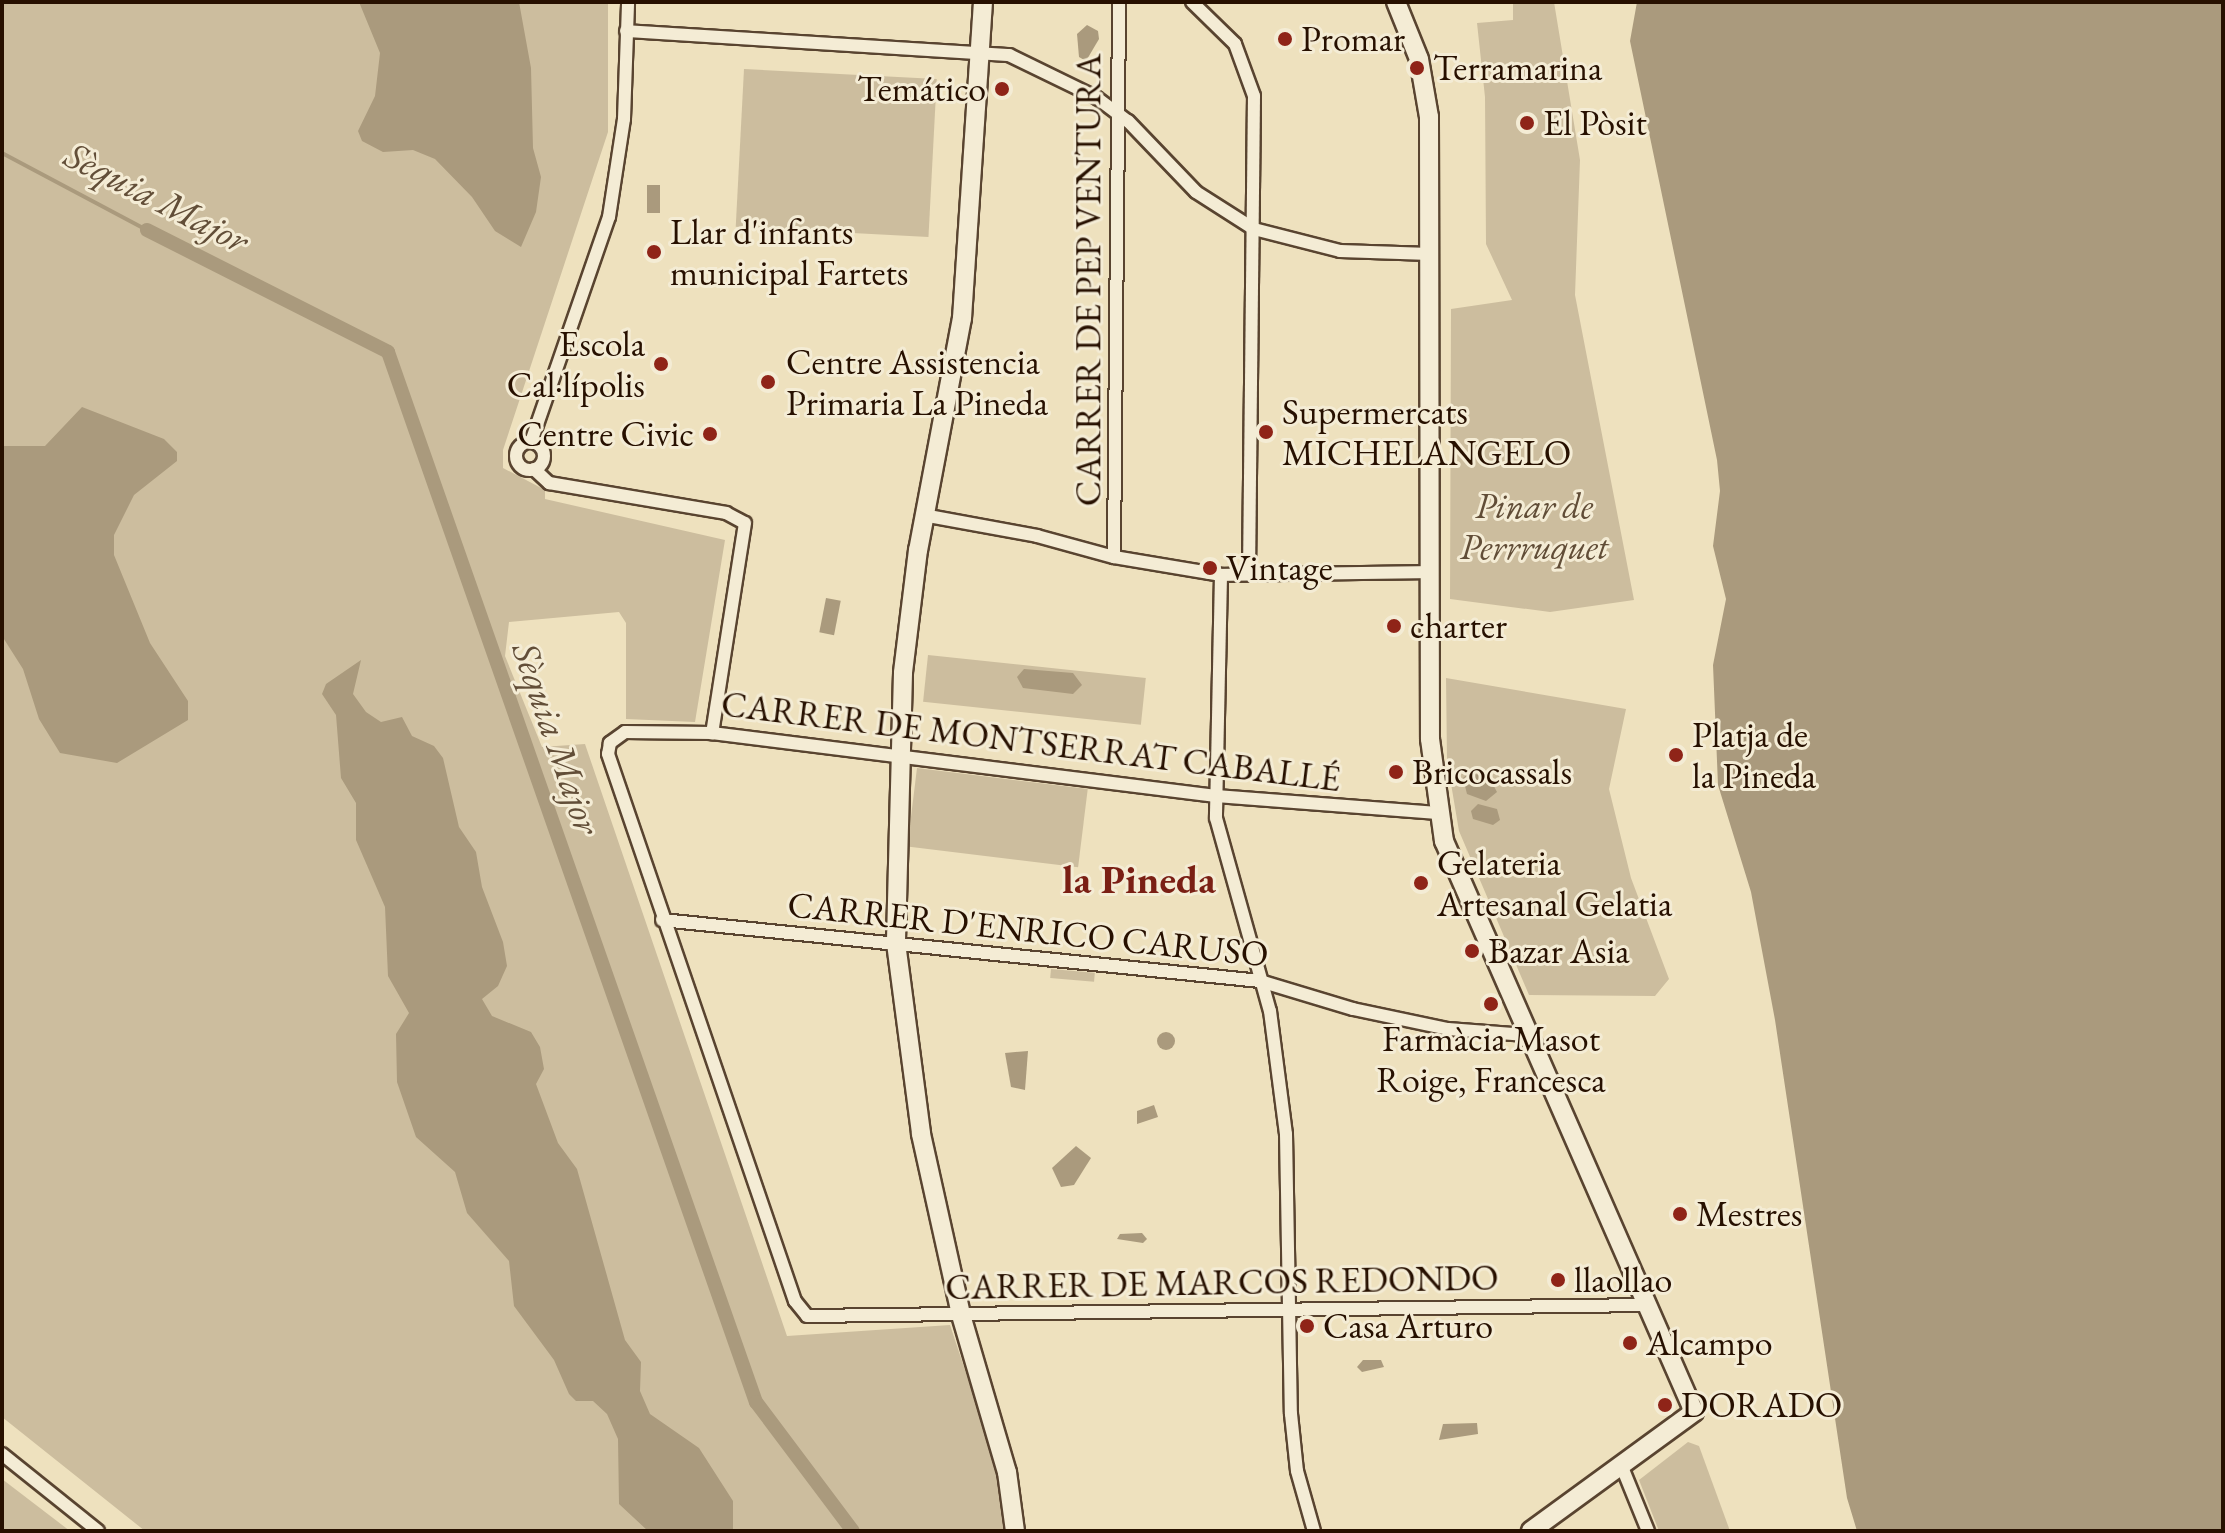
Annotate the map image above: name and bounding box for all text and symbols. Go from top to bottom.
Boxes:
place label: Promar [1301,17,1405,61]
marker: Promar [1276,30,1294,48]
place label: Terramarina [1433,46,1602,90]
street label: CARRER DE PEP VENTURA [1066,54,1110,506]
marker: Terramarina [1408,59,1426,77]
place label: Temático [857,67,986,111]
marker: Temático [993,80,1011,98]
place label: El Pòsit [1543,101,1647,145]
marker: El Pòsit [1518,114,1536,132]
water label: Sèquia Major [58,131,256,263]
place label: Llar d'infants municipal Fartets [670,209,908,294]
marker: Llar d'infants municipal Fartets [645,243,663,261]
place label: Escola Cal·lípolis [507,321,645,406]
place label: Centre Assistencia Primaria La Pineda [786,339,1048,424]
marker: Escola Cal·lípolis [652,355,670,373]
marker: Centre Assistencia Primaria La Pineda [757,371,779,393]
place label: Supermercats MICHELANGELO [1282,389,1571,474]
place label: Centre Civic [517,412,694,456]
marker: Supermercats MICHELANGELO [1257,423,1275,441]
marker: Centre Civic [701,425,719,443]
park label: Pinar de Perrruquet [1460,483,1608,568]
place label: Vintage [1226,546,1333,590]
marker: Vintage [1201,559,1219,577]
place label: charter [1410,604,1507,648]
marker: charter [1385,617,1403,635]
water label: Sèquia Major [503,636,611,840]
street label: CARRER DE MONTSERRAT CABALLÉ [719,682,1343,800]
place label: Platja de la Pineda [1692,712,1816,797]
marker: Platja de la Pineda [1667,746,1685,764]
place label: Bricocassals [1412,750,1572,794]
marker: Bricocassals [1387,763,1405,781]
place label: Gelateria Artesanal Gelatia [1437,840,1672,925]
district label: la Pineda [1062,855,1216,903]
marker: Gelateria Artesanal Gelatia [1412,874,1430,892]
street label: CARRER D'ENRICO CARUSO [785,882,1271,976]
place label: Bazar Asia [1488,929,1630,973]
marker: Bazar Asia [1463,942,1481,960]
marker: Farmàcia Masot Roige, Francesca [1482,995,1500,1013]
place label: Farmàcia Masot Roige, Francesca [1376,1016,1606,1101]
place label: Mestres [1696,1192,1802,1236]
marker: Mestres [1671,1205,1689,1223]
street label: CARRER DE MARCOS REDONDO [945,1256,1499,1308]
place label: llaollao [1574,1258,1672,1302]
marker: llaollao [1549,1271,1567,1289]
place label: Casa Arturo [1323,1304,1493,1348]
marker: Casa Arturo [1298,1317,1316,1335]
place label: Alcampo [1646,1321,1773,1365]
marker: Alcampo [1621,1334,1639,1352]
place label: DORADO [1681,1383,1842,1427]
marker: DORADO [1656,1396,1674,1414]

